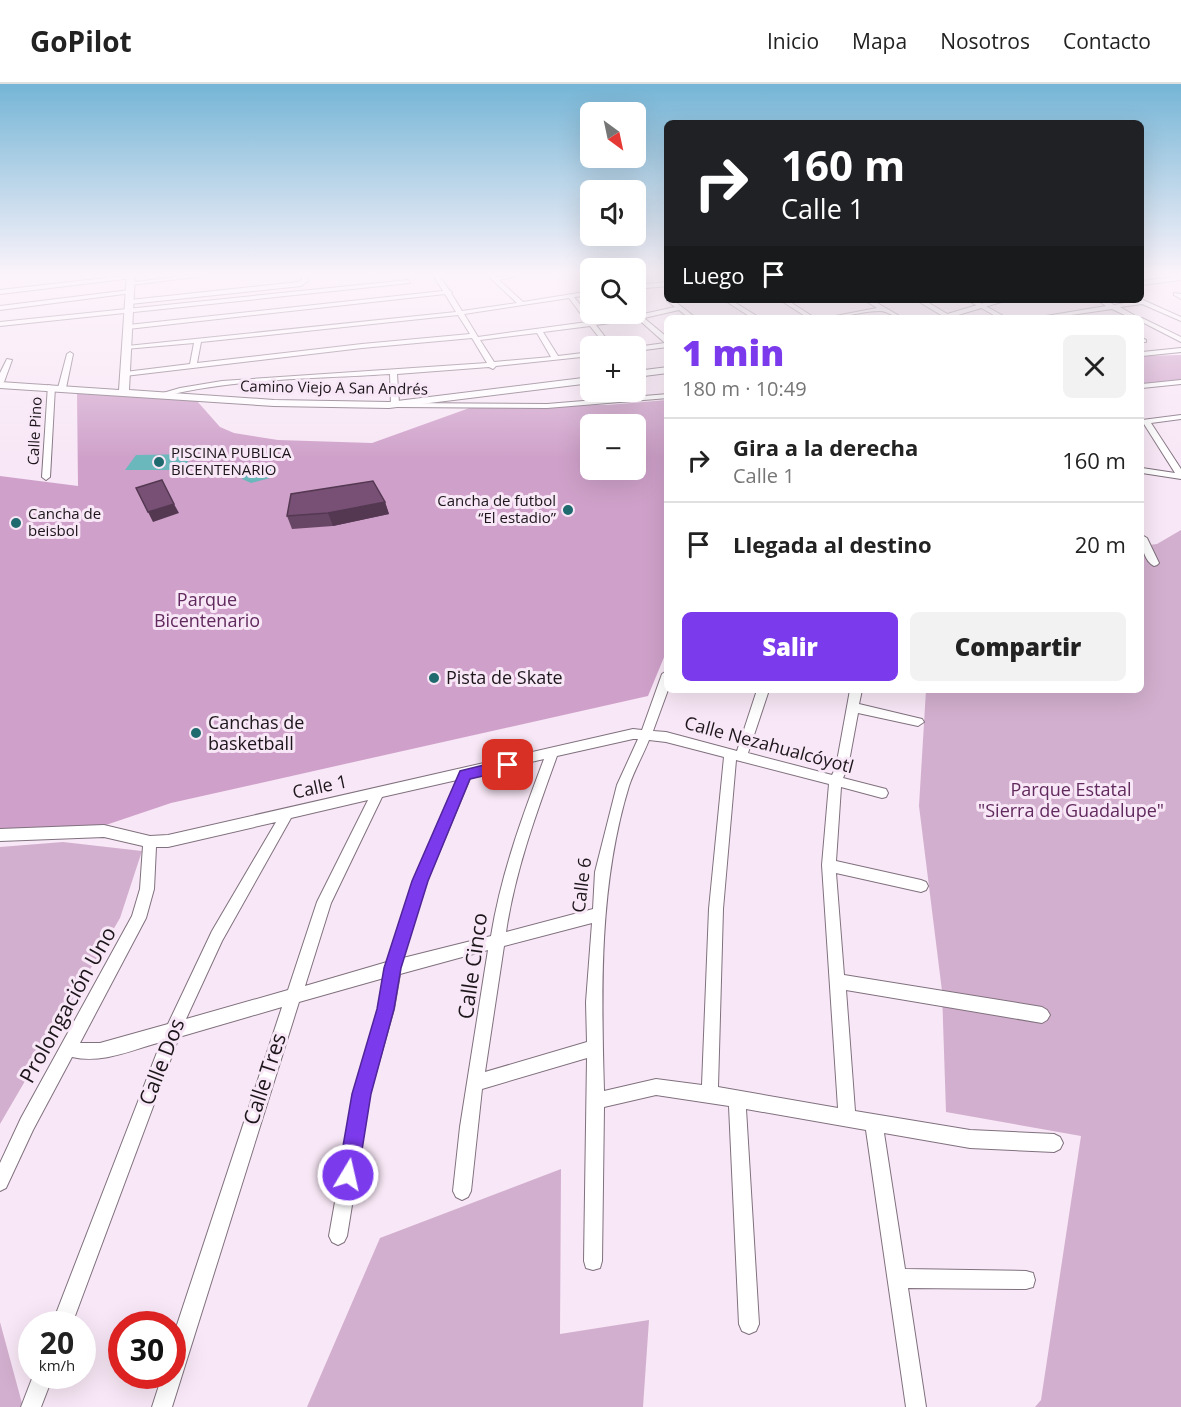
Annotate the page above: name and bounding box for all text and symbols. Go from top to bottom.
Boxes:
text: GoPilot [30,22,132,60]
text: Inicio [767,27,819,55]
text: Mapa [852,27,907,55]
text: Nosotros [940,27,1030,55]
text: Contacto [1063,27,1151,55]
north arrow [580,102,646,168]
map controls [580,102,646,480]
text: 160 m [781,136,905,193]
icon: right [682,144,760,222]
button: sound [580,180,646,246]
text: Calle 1 [781,190,864,227]
button: search [580,258,646,324]
icon: arrive [757,258,790,291]
text: Luego [682,260,745,290]
text: 1 min [682,328,784,377]
button: close [1063,335,1126,398]
button: + [580,336,646,402]
street label: Camino Viejo A San Andrés [240,375,428,399]
text: 180 m · 10:49 [682,375,807,402]
street label: Calle Pino [22,396,46,466]
button: − [580,414,646,480]
text: Gira a la derecha [733,432,918,462]
place label: PISCINA PUBLICA BICENTENARIO [171,442,292,479]
icon: right [682,444,715,477]
text: 160 m [1062,445,1126,475]
marker: PISCINA PUBLICA BICENTENARIO [152,455,166,469]
text: Calle 1 [733,462,795,489]
place label: Cancha de futbol “El estadio” [437,490,557,527]
place label: Cancha de beisbol [28,503,101,540]
marker: Cancha de futbol “El estadio” [561,503,575,517]
marker: Cancha de beisbol [9,516,23,530]
icon: arrive [682,528,715,561]
text: Llegada al destino [733,529,932,559]
text: 20 m [1075,529,1126,559]
park label: Parque Bicentenario [154,587,260,632]
button: Salir [682,612,898,681]
button: Compartir [910,612,1126,681]
place label: Pista de Skate [446,665,563,689]
marker: Pista de Skate [427,671,441,685]
place label: Canchas de basketball [208,710,304,755]
street label: Calle Nezahualcóyotl [682,710,856,778]
marker: Canchas de basketball [189,726,203,740]
pin [482,739,533,790]
icon: arrive [491,748,524,781]
street label: Calle 1 [290,769,349,804]
park label: Parque Estatal "Sierra de Guadalupe" [978,777,1164,822]
street label: Calle 6 [566,856,596,914]
street label: Calle Cinco [451,911,493,1021]
street label: Prolongación Uno [12,921,122,1088]
street label: Calle Dos [132,1014,190,1109]
street label: Calle Tres [236,1029,292,1128]
position arrow [316,1143,380,1207]
speed limit sign: 30 [108,1311,186,1389]
text: 20 [40,1322,74,1363]
text: km/h [39,1355,75,1375]

